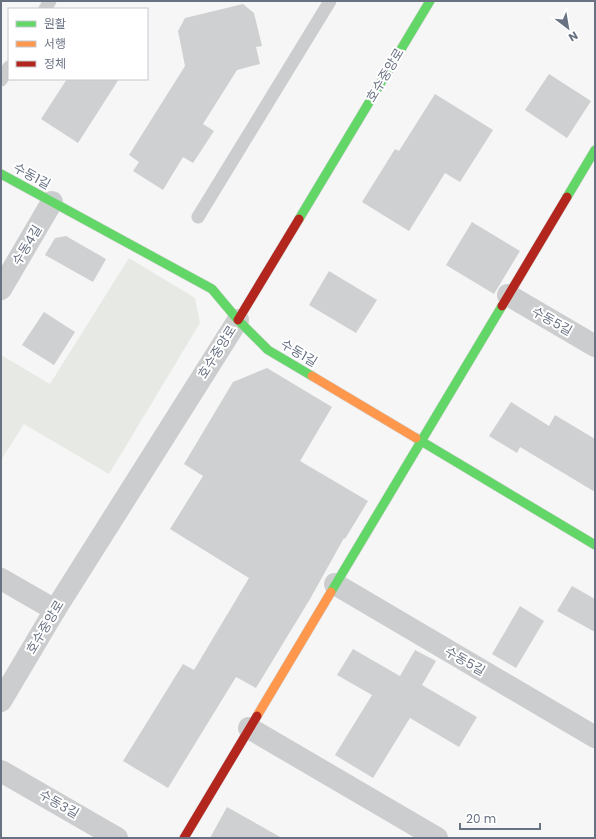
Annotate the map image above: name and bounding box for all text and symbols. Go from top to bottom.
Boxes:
legend [8,8,148,80]
north arrow [548,8,588,48]
text: 원활 [44,15,66,32]
text: N [565,28,581,46]
text: 서행 [44,35,66,52]
street label: 호수중앙로 [361,44,409,106]
text: 정체 [44,55,66,72]
street label: 수동1길 [10,158,54,194]
street label: 수동4길 [8,221,46,269]
street label: 수동5길 [528,302,576,340]
street label: 호수중앙로 [193,322,241,382]
street label: 수동1길 [277,335,321,371]
street label: 호수중앙로 [21,596,69,658]
street label: 수동5길 [441,642,489,680]
street label: 수동3길 [35,785,83,823]
scale bar [460,805,540,831]
text: 20 m [466,810,496,827]

